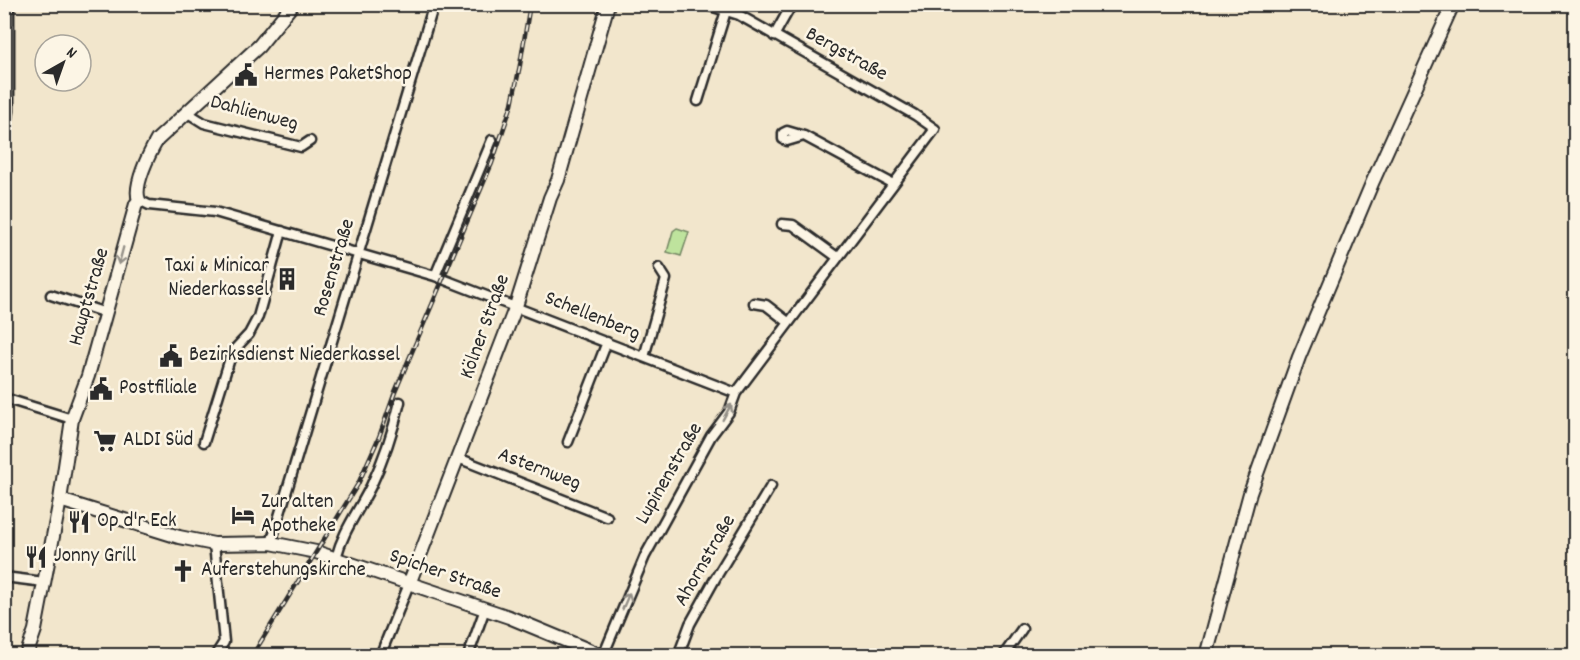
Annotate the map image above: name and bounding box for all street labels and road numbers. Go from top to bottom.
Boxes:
street label: Bergstraße [800,20,892,90]
street label: Dahlienweg [207,88,301,140]
street label: Rosenstraße [306,215,364,321]
street label: Hauptstraße [62,245,118,349]
street label: Kölner Straße [453,270,519,384]
street label: Schellenberg [540,284,644,350]
street label: Lupinenstraße [629,417,711,531]
street label: Asternweg [493,440,585,500]
street label: Ahornstraße [668,510,744,612]
street label: Spicher Straße [385,542,505,608]

